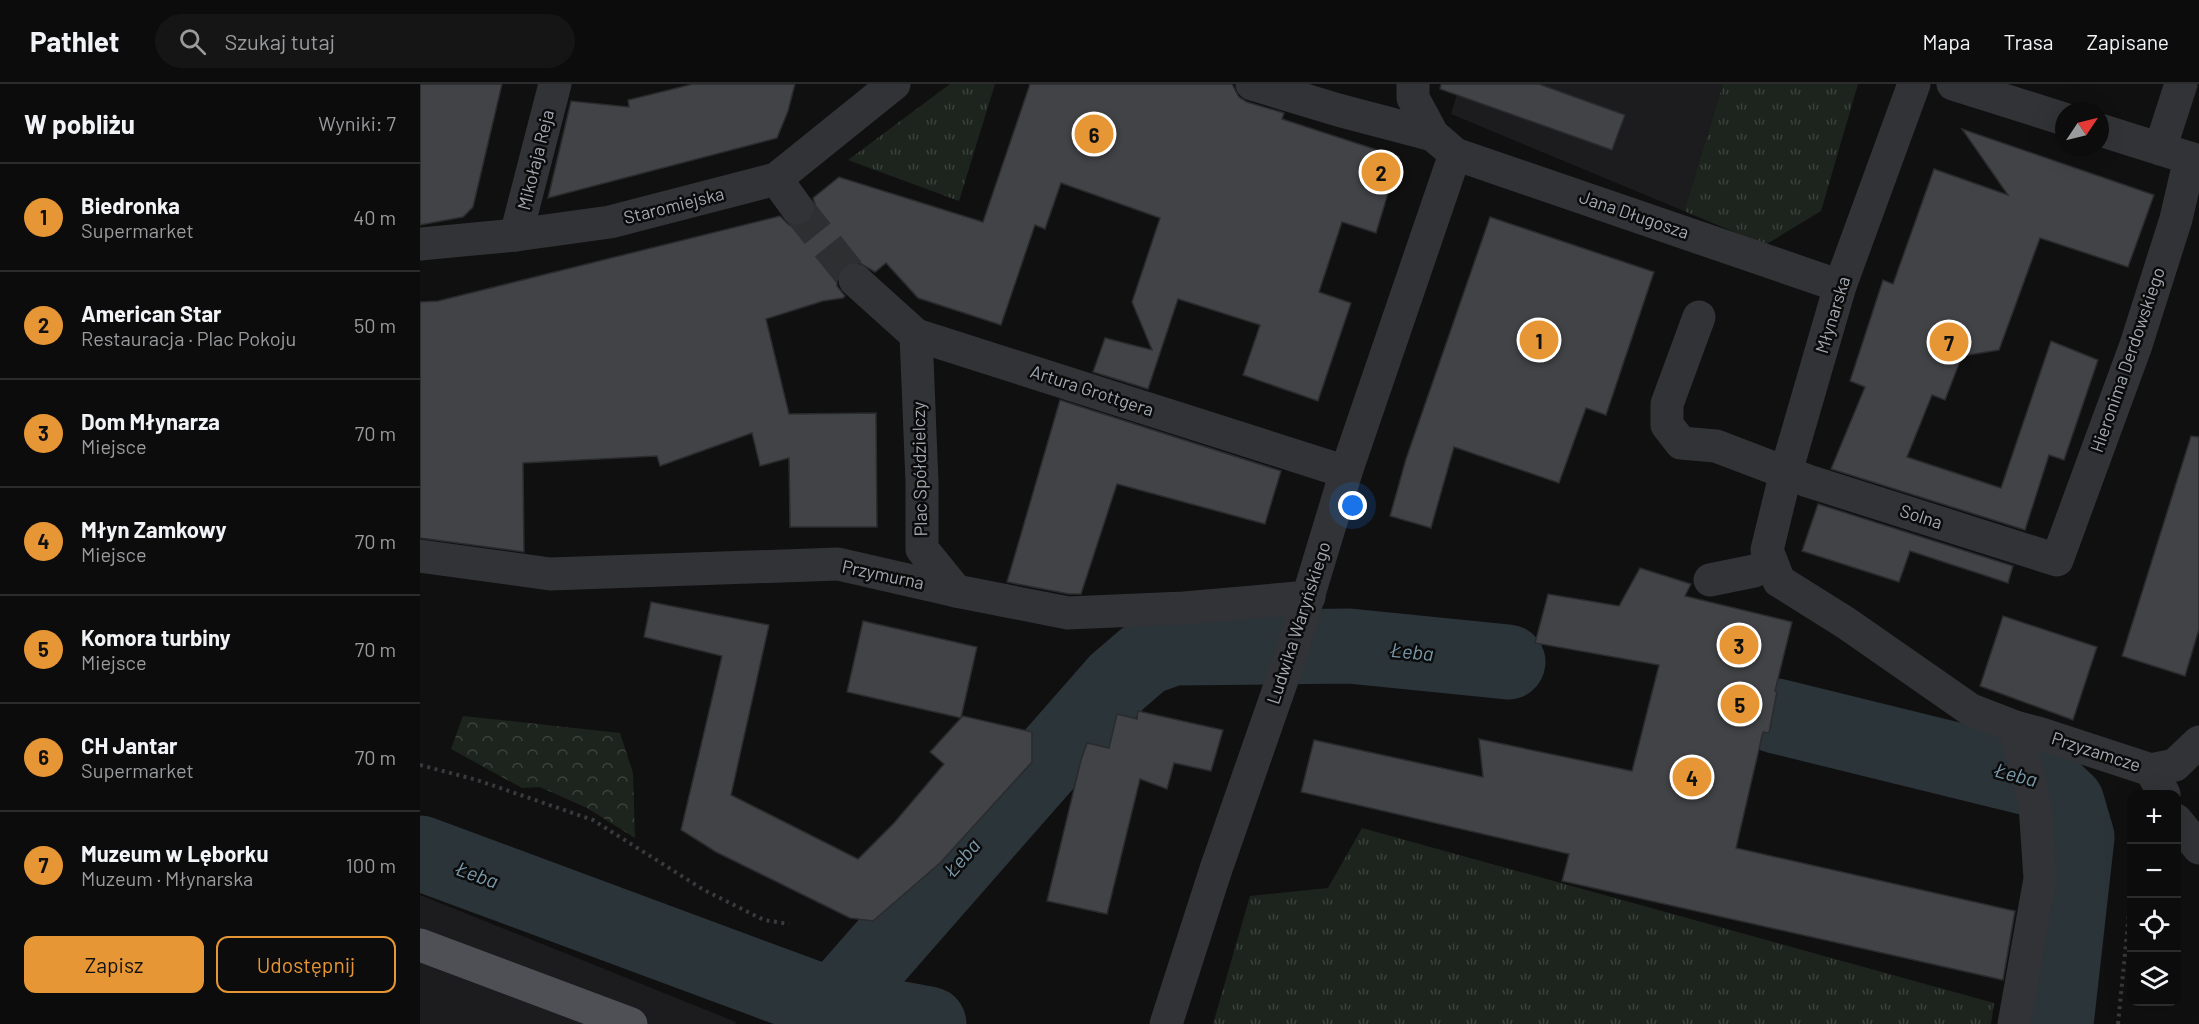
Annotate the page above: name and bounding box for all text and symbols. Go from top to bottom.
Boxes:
search box [155,14,575,68]
text: Pathlet [30,24,119,58]
icon: search [176,25,209,58]
text: Szukaj tutaj [224,28,335,54]
text: Mapa [1923,29,1971,54]
text: Trasa [2004,29,2054,54]
text: Zapisane [2087,29,2169,54]
north arrow [2055,102,2109,156]
street label: Mikołaja Reja [512,107,558,212]
text: W pobliżu [24,108,135,139]
text: Wyniki: 7 [318,111,396,135]
pin: 6 [1074,112,1114,156]
pin: 2 [1362,150,1400,194]
street label: Staromiejska [621,182,726,228]
street label: Jana Długosza [1577,185,1692,243]
text: Biedronka [81,192,180,218]
text: 1 [40,205,47,229]
text: 40 m [353,205,396,229]
text: Supermarket [81,218,194,242]
street label: Hieronima Derdowskiego [2085,264,2169,455]
street label: Młynarska [1810,274,1854,356]
text: American Star [81,300,221,326]
text: 2 [38,313,49,337]
text: 50 m [354,313,396,337]
pin: 1 [1520,318,1558,362]
pin: 7 [1930,320,1969,364]
text: Restauracja · Plac Pokoju [81,326,296,350]
street label: Artura Grottgera [1028,360,1157,420]
street label: Plac Spółdzielczy [907,401,931,537]
text: Dom Młynarza [81,408,220,434]
text: 3 [38,421,49,445]
text: 70 m [355,421,396,445]
text: Miejsce [81,434,147,458]
your location [1338,491,1367,520]
street label: Solna [1897,499,1945,533]
text: Młyn Zamkowy [81,516,227,542]
text: 4 [37,529,50,553]
text: 70 m [355,529,396,553]
street label: Ludwika Waryńskiego [1261,539,1335,707]
text: Miejsce [81,542,147,566]
street label: Przymurna [840,555,926,593]
pin: 3 [1720,622,1758,668]
text: Komora turbiny [81,624,231,650]
text: 5 [38,637,49,661]
text: 70 m [355,637,396,661]
water label: Łeba [1388,637,1435,665]
text: Miejsce [81,650,147,674]
pin: 5 [1720,682,1760,726]
street label: Przyzamcze [2049,726,2144,776]
text: CH Jantar [81,732,177,758]
text: 6 [38,745,49,769]
text: 70 m [355,745,396,769]
pin: 4 [1672,754,1712,800]
water label: Łeba [1991,757,2040,791]
text: Supermarket [81,758,194,782]
map controls [2127,790,2181,1006]
button: + [2127,790,2181,844]
water label: Łeba [937,833,984,882]
text: Muzeum w Lęborku [81,840,269,866]
button: − [2127,844,2181,898]
text: 7 [39,853,48,877]
text: 100 m [346,853,396,877]
water label: Łeba [452,855,502,893]
text: Muzeum · Młynarska [81,866,253,890]
button: locate [2127,898,2181,952]
button: Zapisz [24,936,204,993]
button: Udostępnij [216,936,396,993]
button: layers [2127,952,2181,1006]

